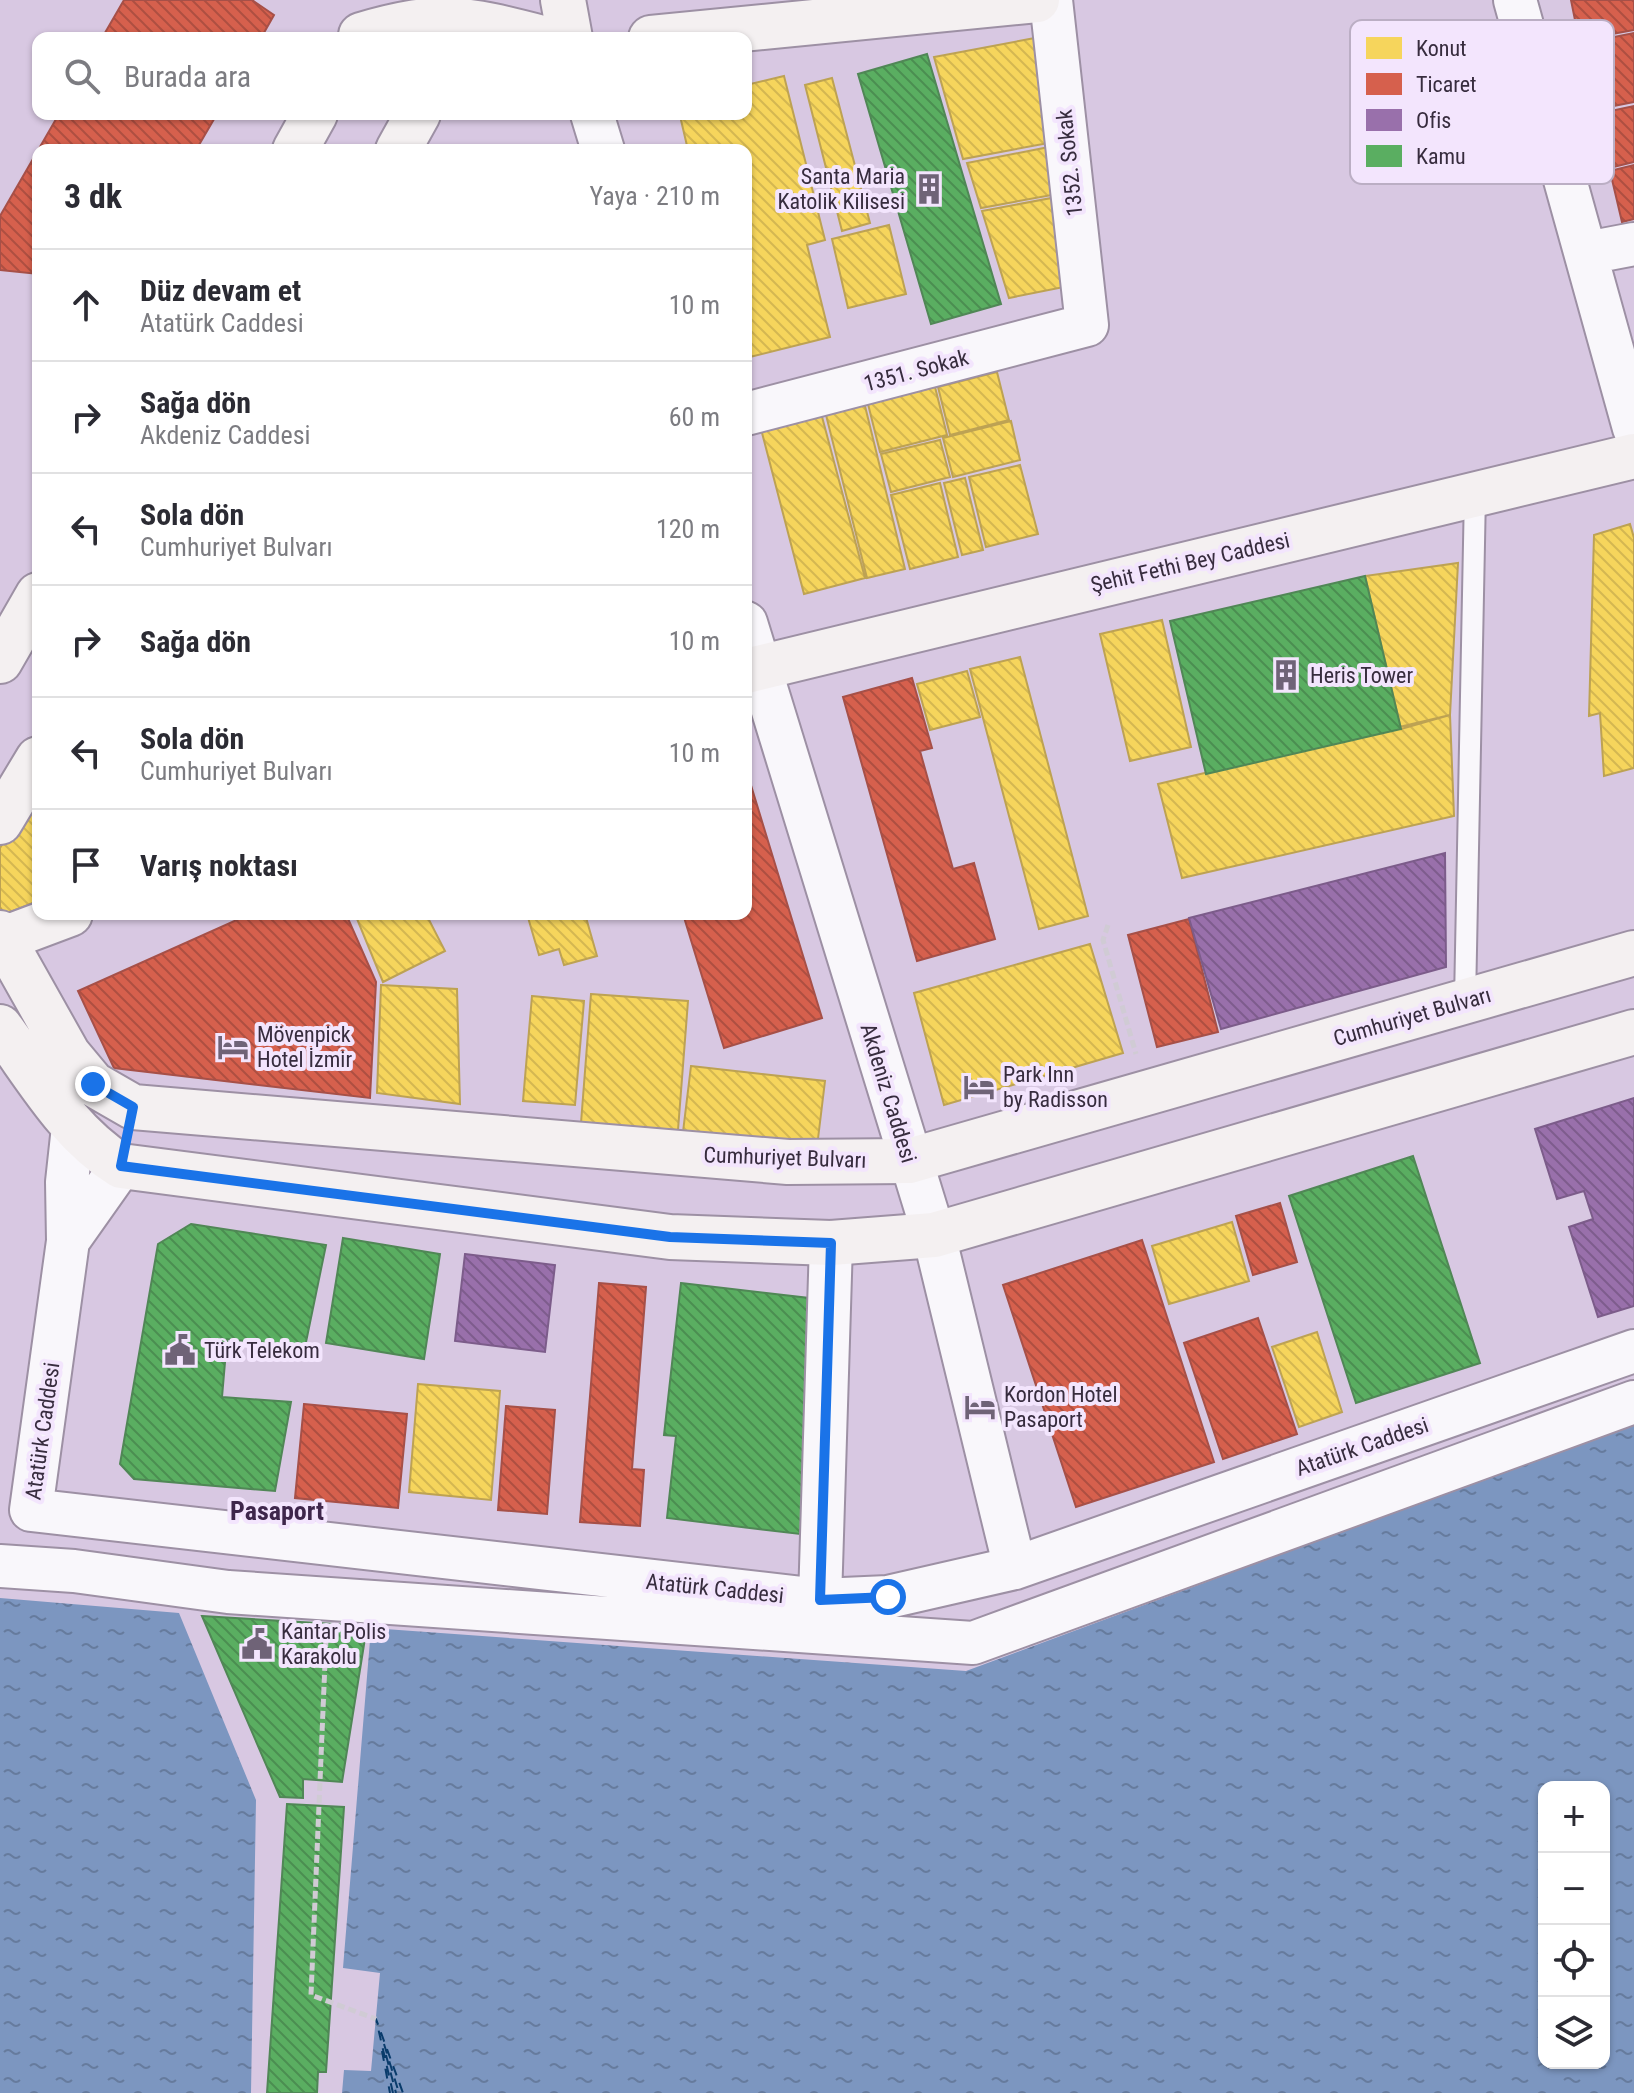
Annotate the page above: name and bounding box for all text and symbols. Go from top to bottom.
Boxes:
legend [1350,20,1614,184]
search box [32,32,752,120]
text: Konut [1416,36,1467,61]
icon: search [60,54,104,98]
text: Burada ara [124,59,251,94]
text: Ticaret [1416,72,1477,97]
street label: 1352. Sokak [1051,108,1088,218]
text: Ofis [1416,108,1451,133]
text: Kamu [1416,144,1466,169]
place label: Santa Maria Katolik Kilisesi [777,164,905,214]
building icon: Santa Maria Katolik Kilisesi [912,172,946,206]
text: 3 dk [64,176,122,216]
text: Yaya · 210 m [590,181,720,211]
text: Düz devam et [140,273,301,308]
icon: ahead [64,283,108,327]
text: 10 m [669,290,720,320]
text: Atatürk Caddesi [140,308,304,338]
street label: 1351. Sokak [861,345,971,396]
text: Sağa dön [140,385,251,420]
icon: right [64,395,108,439]
text: 60 m [669,402,720,432]
text: Akdeniz Caddesi [140,420,311,450]
text: Sola dön [140,497,244,532]
icon: left [64,507,108,551]
text: 120 m [656,514,720,544]
street label: Şehit Fethi Bey Caddesi [1088,527,1292,598]
text: Cumhuriyet Bulvarı [140,532,333,562]
icon: right [64,619,108,663]
text: Sağa dön [140,624,251,659]
text: 10 m [669,626,720,656]
building icon: Heris Tower [1269,658,1303,692]
place label: Heris Tower [1310,663,1413,688]
text: Sola dön [140,721,244,756]
icon: left [64,731,108,775]
text: 10 m [669,738,720,768]
text: Cumhuriyet Bulvarı [140,756,333,786]
icon: arrive [64,843,108,887]
text: Varış noktası [140,848,298,883]
street label: Cumhuriyet Bulvarı [1330,982,1494,1051]
street label: Akdeniz Caddesi [855,1021,922,1166]
place label: Mövenpick Hotel İzmir [257,1022,352,1072]
hotel icon: Mövenpick Hotel İzmir [216,1030,250,1064]
place label: Park Inn by Radisson [1003,1062,1108,1112]
route end [75,1066,111,1102]
hotel icon: Park Inn by Radisson [962,1070,996,1104]
street label: Cumhuriyet Bulvarı [703,1142,867,1173]
public building icon: Türk Telekom [163,1333,197,1367]
place label: Türk Telekom [204,1338,320,1363]
street label: Atatürk Caddesi [20,1361,65,1501]
place label: Kordon Hotel Pasaport [1004,1382,1117,1432]
hotel icon: Kordon Hotel Pasaport [963,1390,997,1424]
street label: Atatürk Caddesi [1293,1412,1432,1481]
district label: Pasaport [230,1496,324,1526]
street label: Atatürk Caddesi [645,1569,785,1608]
route start [870,1579,906,1615]
place label: Kantar Polis Karakolu [281,1619,386,1669]
public building icon: Kantar Polis Karakolu [240,1627,274,1661]
map controls [1538,1781,1610,2069]
button: + [1538,1781,1610,1853]
button: − [1538,1853,1610,1925]
button: locate [1538,1925,1610,1997]
button: layers [1538,1997,1610,2069]

